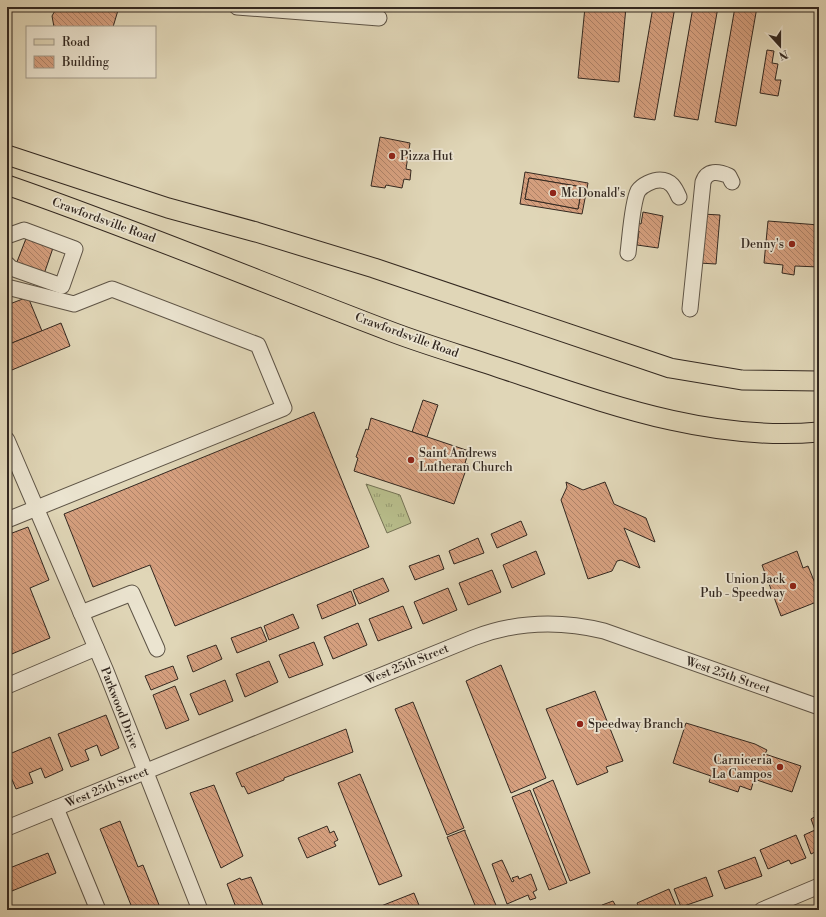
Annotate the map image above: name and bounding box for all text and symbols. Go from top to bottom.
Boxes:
legend [26,26,156,78]
north arrow [760,26,800,66]
text: Road [62,35,90,50]
text: N [776,46,790,63]
text: Building [61,55,110,70]
place label: Pizza Hut [400,149,454,164]
marker: Pizza Hut [387,151,397,161]
place label: McDonald's [561,186,625,201]
marker: McDonald's [548,188,558,198]
street label: Crawfordsville Road [50,195,158,246]
place label: Denny's [741,237,784,252]
marker: Denny's [787,239,797,249]
street label: Crawfordsville Road [353,310,461,361]
place label: Saint Andrews Lutheran Church [419,446,513,475]
marker: Saint Andrews Lutheran Church [406,455,416,465]
place label: Union Jack Pub - Speedway [700,572,786,601]
marker: Union Jack Pub - Speedway [788,581,798,591]
street label: West 25th Street [363,641,452,688]
street label: West 25th Street [683,654,773,697]
street label: Parkwood Drive [97,665,142,751]
place label: Speedway Branch [588,717,683,732]
marker: Speedway Branch [575,719,585,729]
place label: Carniceria La Campos [712,753,773,782]
marker: Carniceria La Campos [775,762,785,772]
street label: West 25th Street [63,764,152,811]

